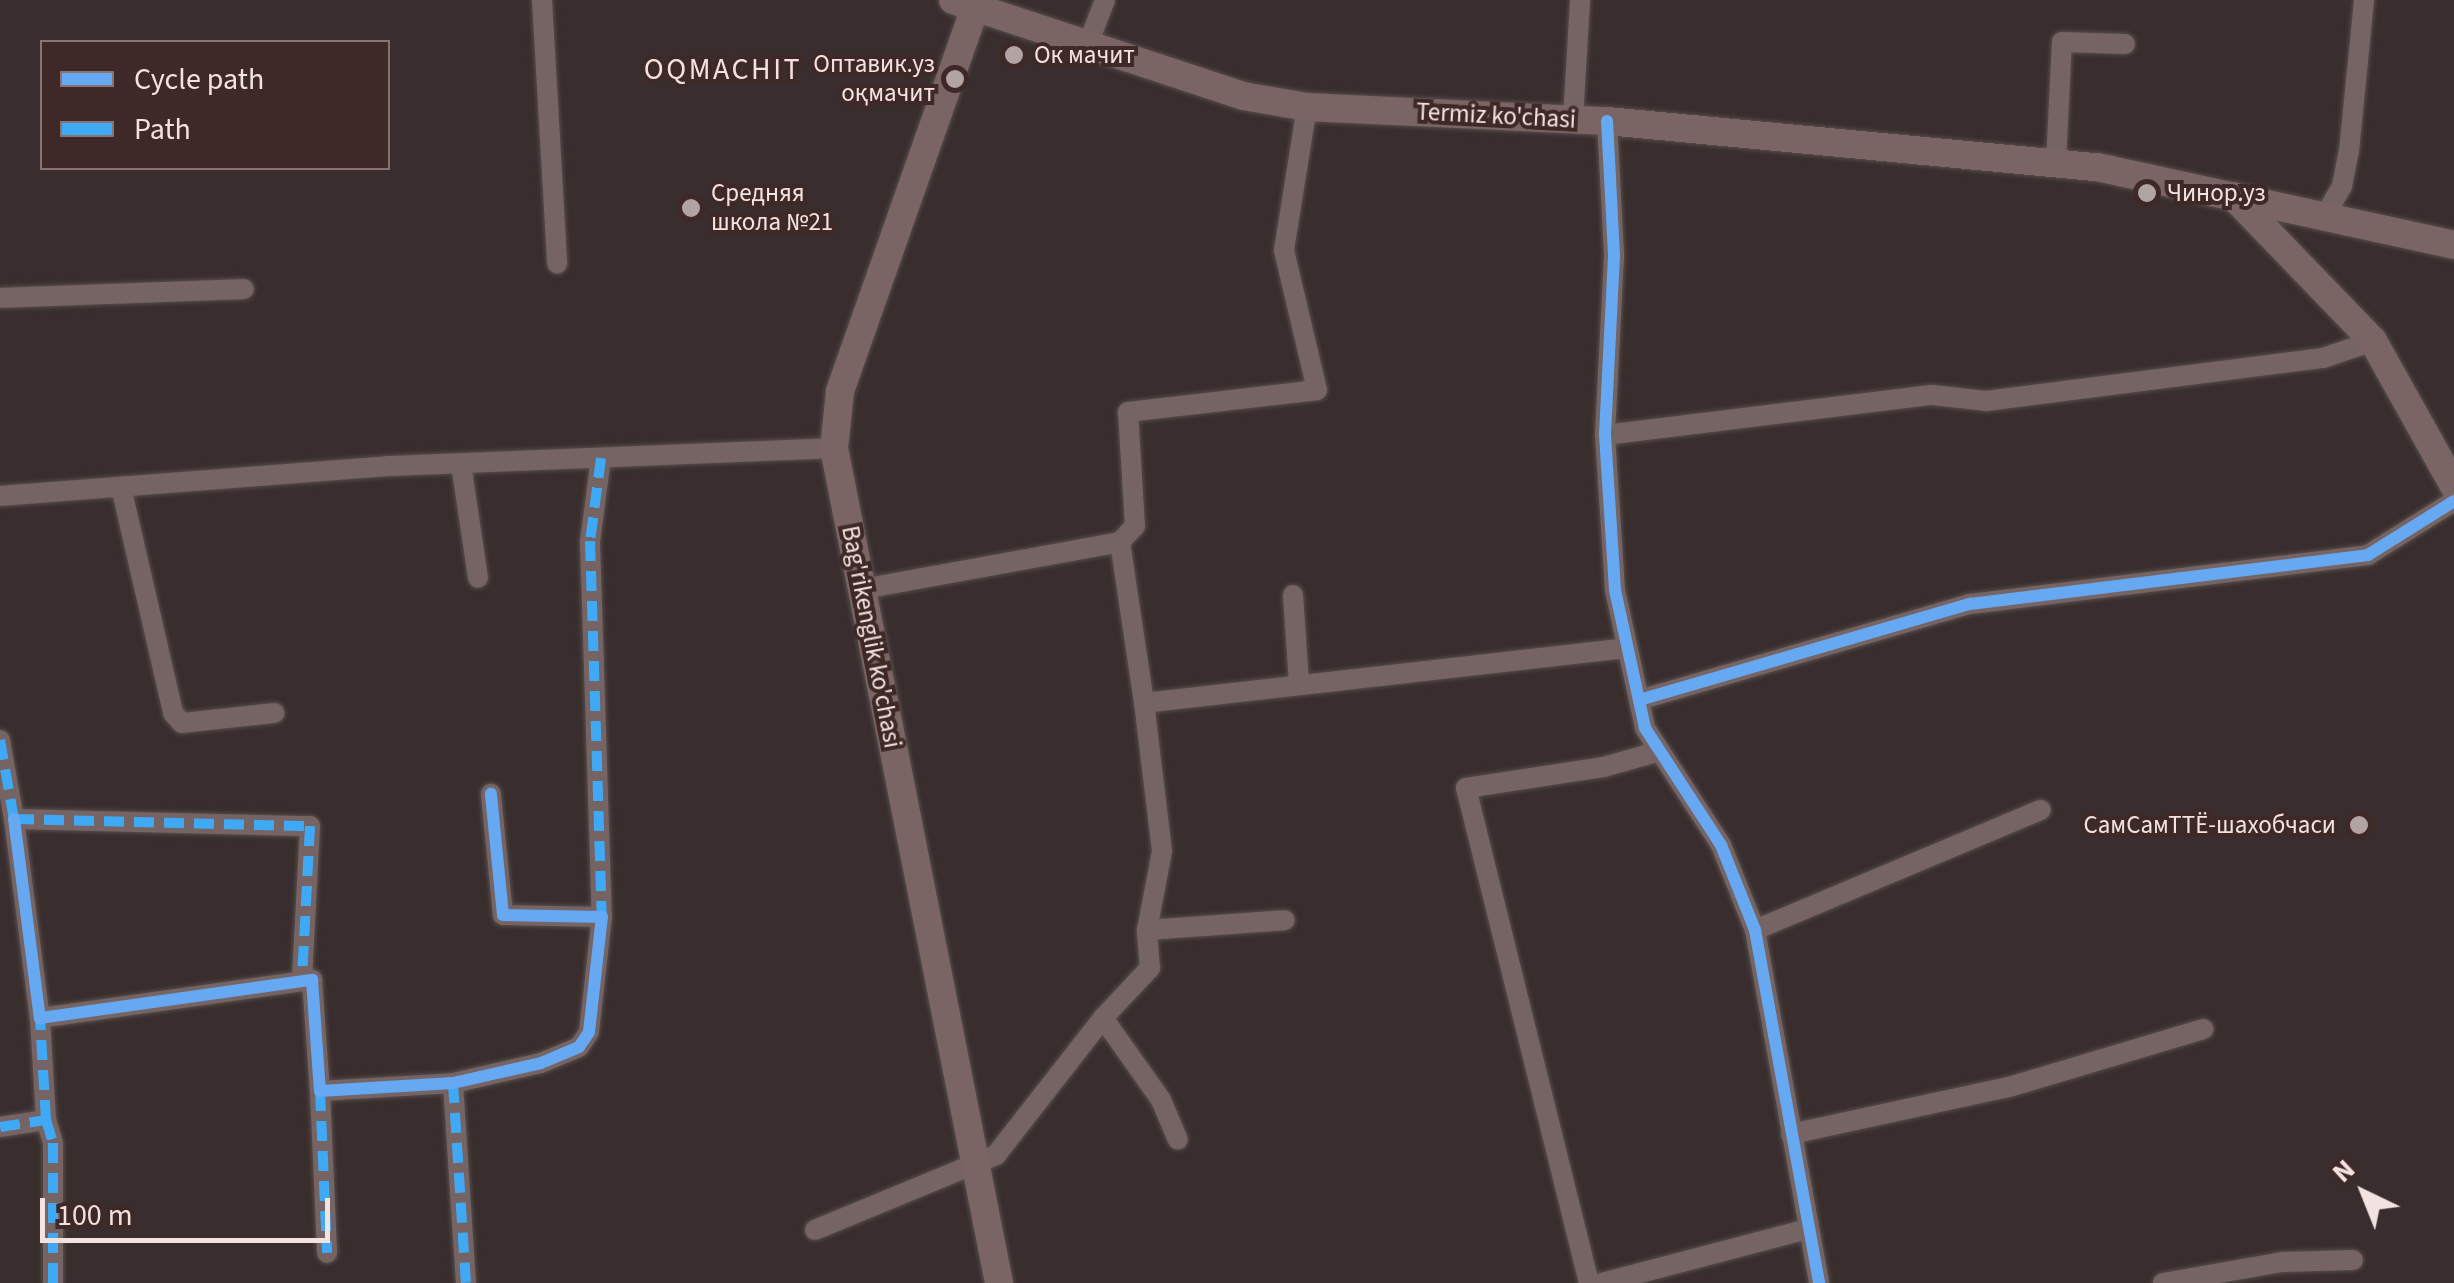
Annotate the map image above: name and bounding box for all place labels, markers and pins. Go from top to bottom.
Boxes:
place label: Ок мачит [1034,40,1135,70]
marker: Ок мачит [1003,44,1025,66]
place label: Оптавик.уз оқмачит [813,50,935,109]
marker: Оптавик.уз оқмачит [944,68,966,90]
place label: Чинор.уз [2167,178,2266,208]
place label: Средняя школа №21 [711,179,833,238]
marker: Чинор.уз [2136,182,2158,204]
marker: Средняя школа №21 [680,197,702,219]
place label: СамСамТТЁ-шахобчаси [2083,810,2336,840]
marker: СамСамТТЁ-шахобчаси [2346,812,2372,838]

